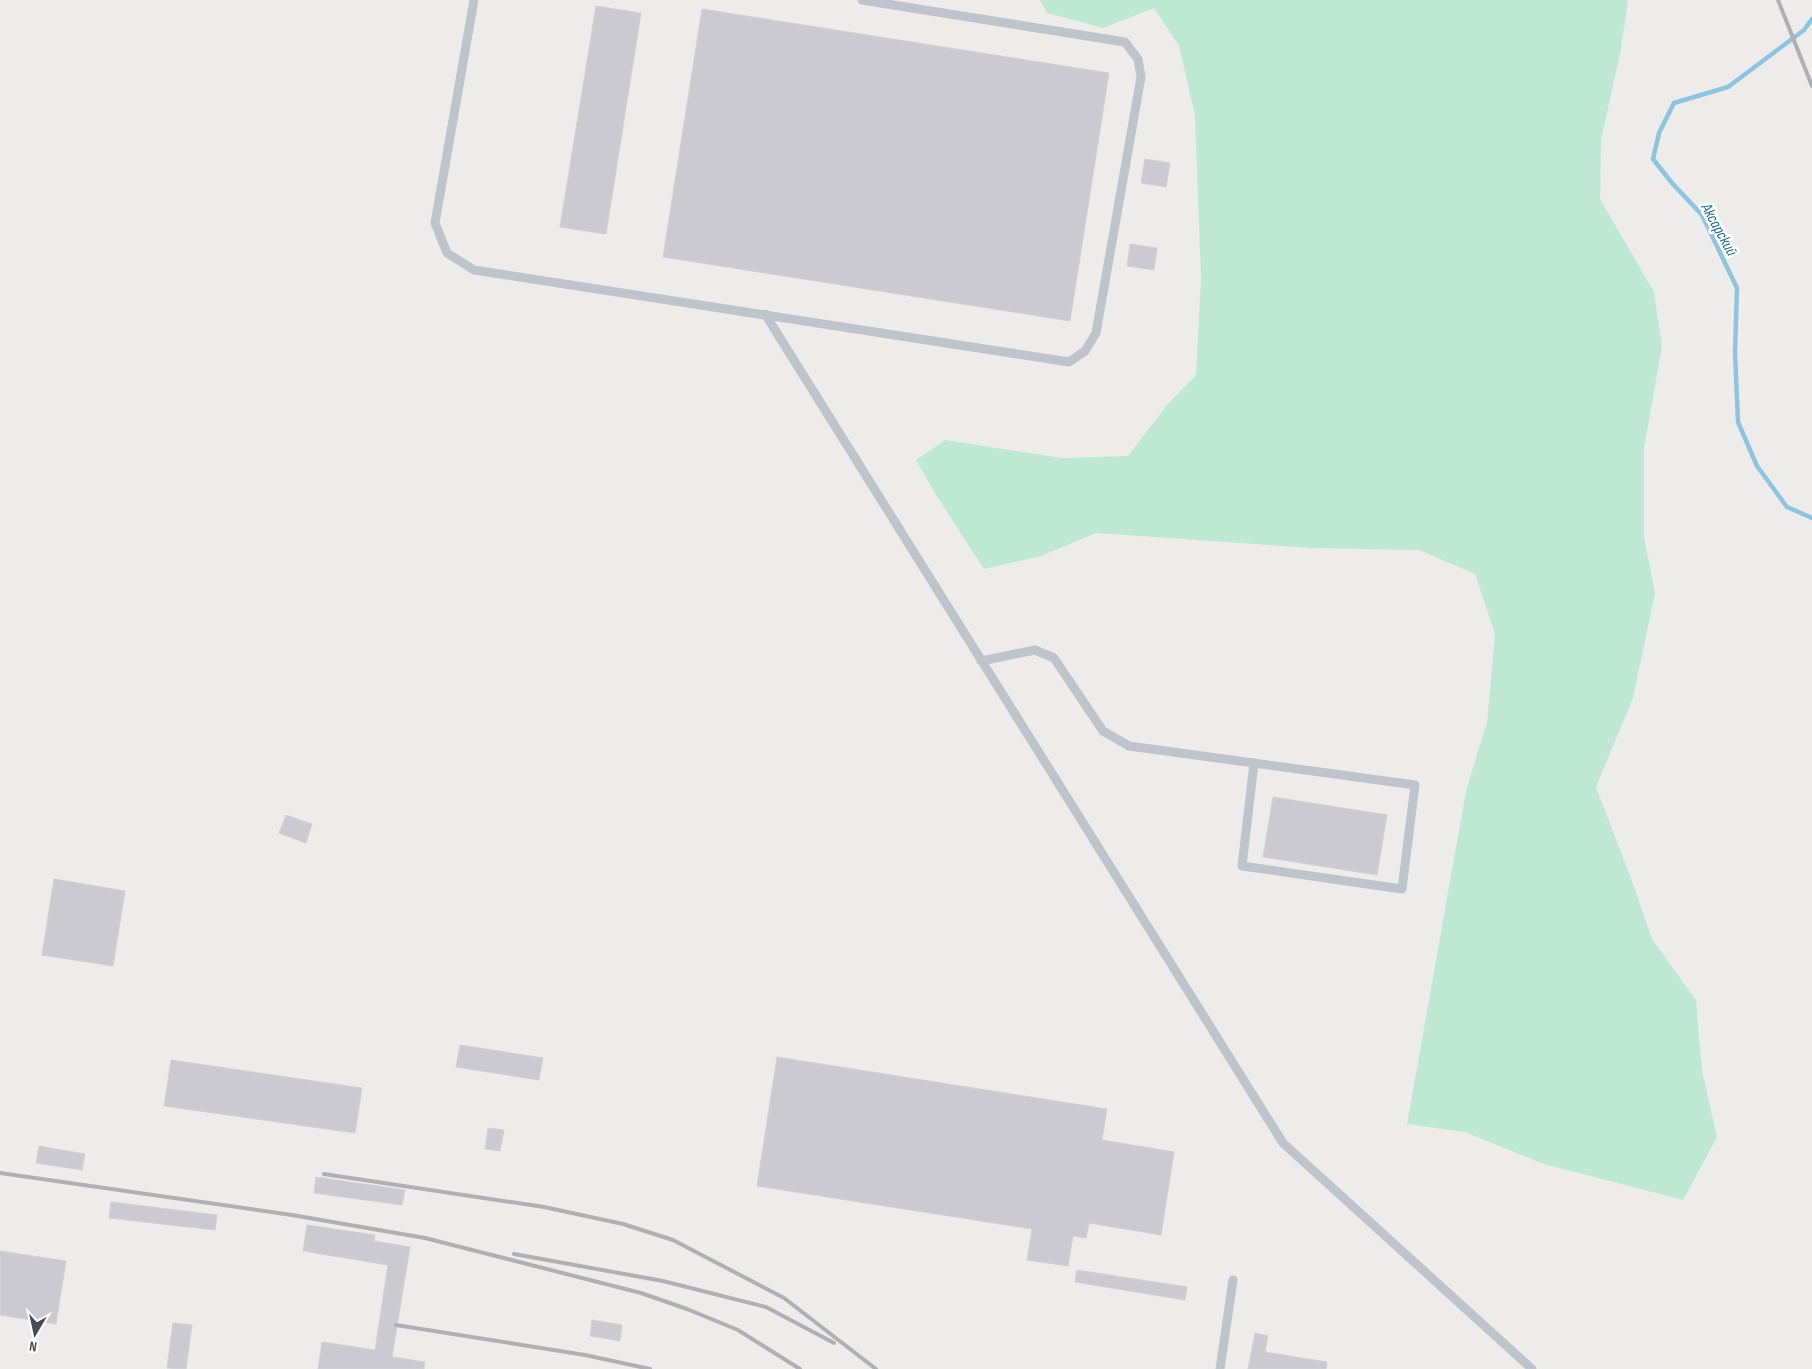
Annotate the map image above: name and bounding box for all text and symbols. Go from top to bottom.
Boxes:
water label: Аксарский [1696,199,1741,260]
north arrow [10,1309,60,1359]
text: N [28,1337,38,1355]

